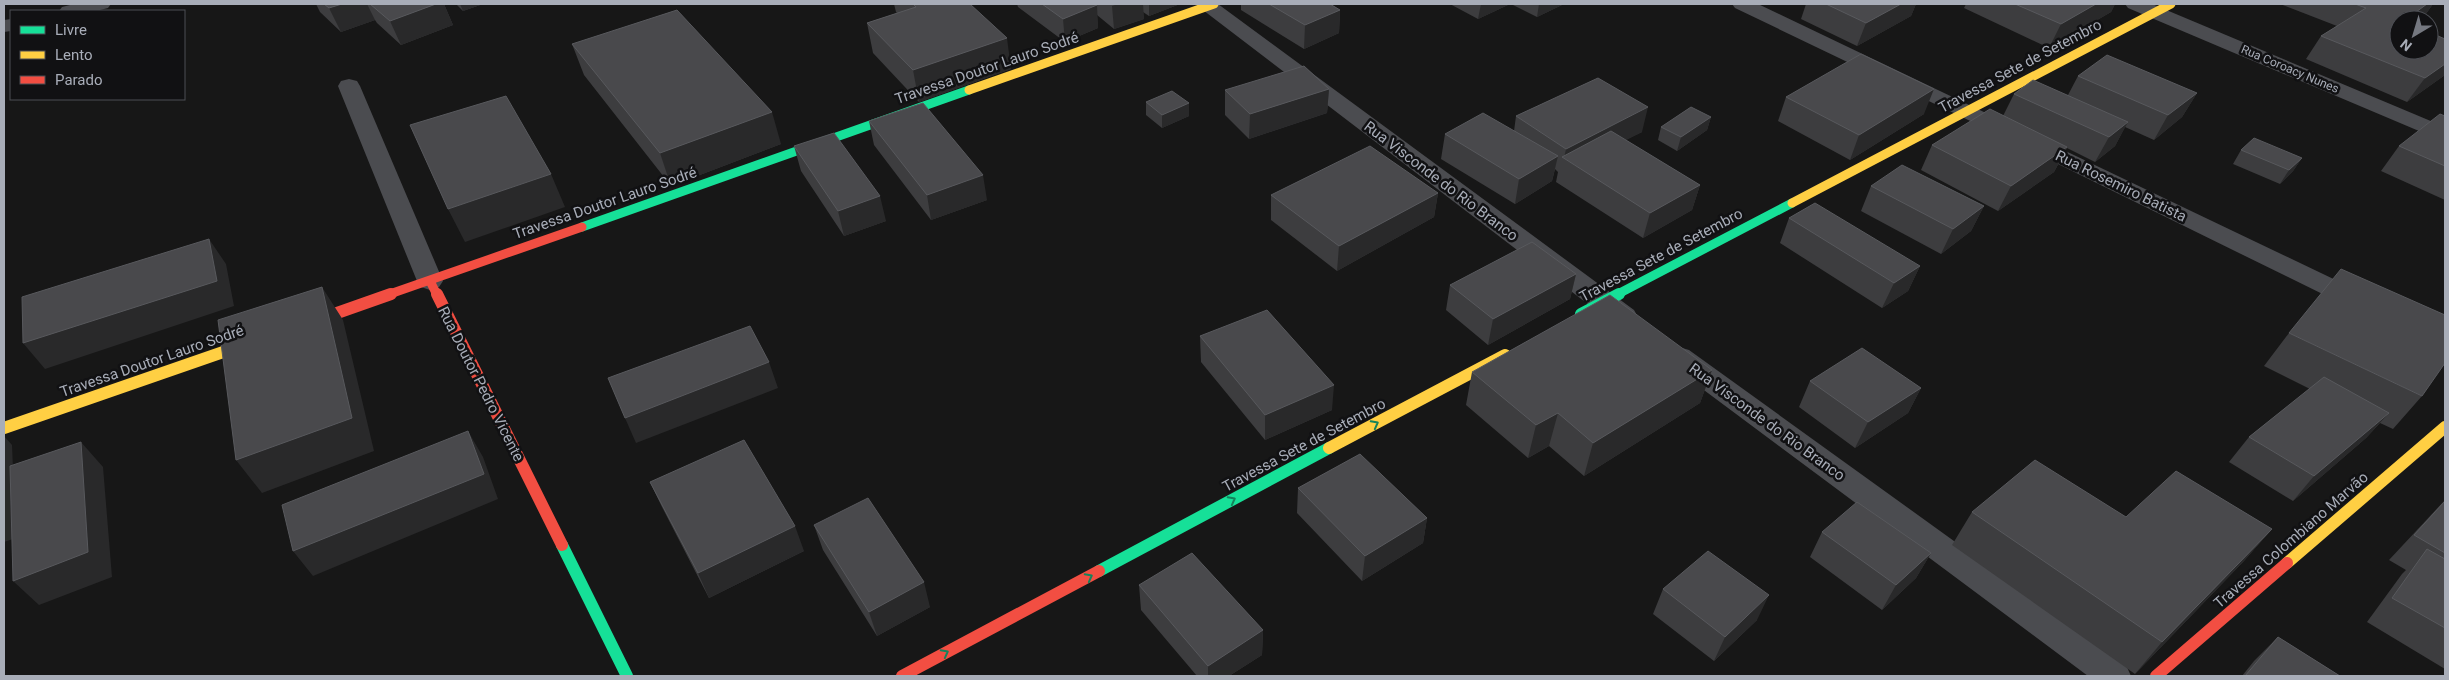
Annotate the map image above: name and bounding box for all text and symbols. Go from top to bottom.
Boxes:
legend [10,10,185,100]
north arrow [2389,10,2439,60]
street label: Travessa Sete de Setembro [1935,15,2105,117]
text: Livre [55,21,87,39]
street label: Travessa Doutor Lauro Sodré [893,28,1081,108]
text: N [2397,36,2415,55]
street label: Rua Coroacy Nunes [2239,42,2341,96]
text: Lento [55,46,93,64]
text: Parado [55,71,103,89]
street label: Rua Visconde do Rio Branco [1360,117,1522,245]
street label: Rua Rosemiro Batista [2052,146,2190,226]
street label: Travessa Doutor Lauro Sodré [511,163,699,243]
street label: Travessa Sete de Setembro [1576,204,1746,306]
street label: Rua Doutor Pedro Vicente [434,304,528,464]
street label: Travessa Doutor Lauro Sodré [58,321,246,401]
street label: Rua Visconde do Rio Branco [1686,359,1848,485]
street label: Travessa Sete de Setembro [1219,394,1389,496]
one-way arrow [1370,420,1379,430]
street label: Travessa Colombiano Marvão [2210,468,2372,612]
one-way arrow [1227,496,1236,506]
one-way arrow [1083,573,1092,583]
one-way arrow [940,649,949,659]

